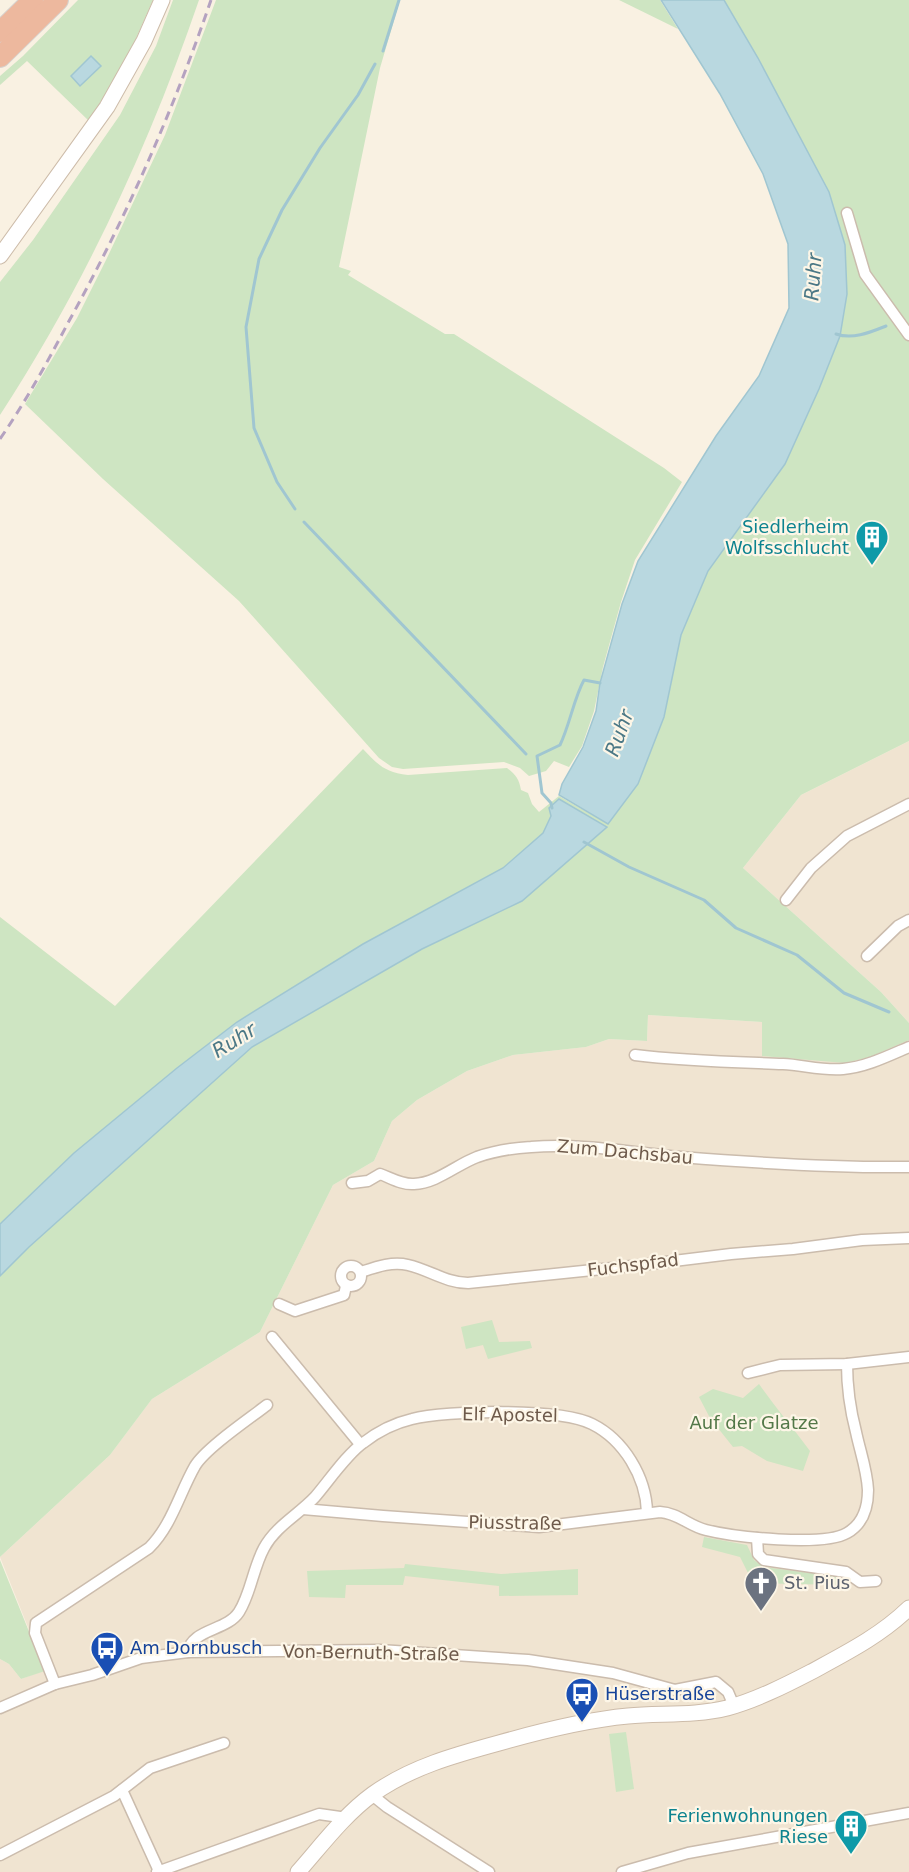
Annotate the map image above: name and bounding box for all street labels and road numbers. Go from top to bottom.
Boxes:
street label: Zum Dachsbau [556,1135,694,1168]
street label: Fuchspfad [586,1248,680,1281]
street label: Elf Apostel [462,1403,558,1426]
street label: Piusstraße [468,1511,562,1534]
street label: Von-Bernuth-Straße [282,1640,460,1665]

